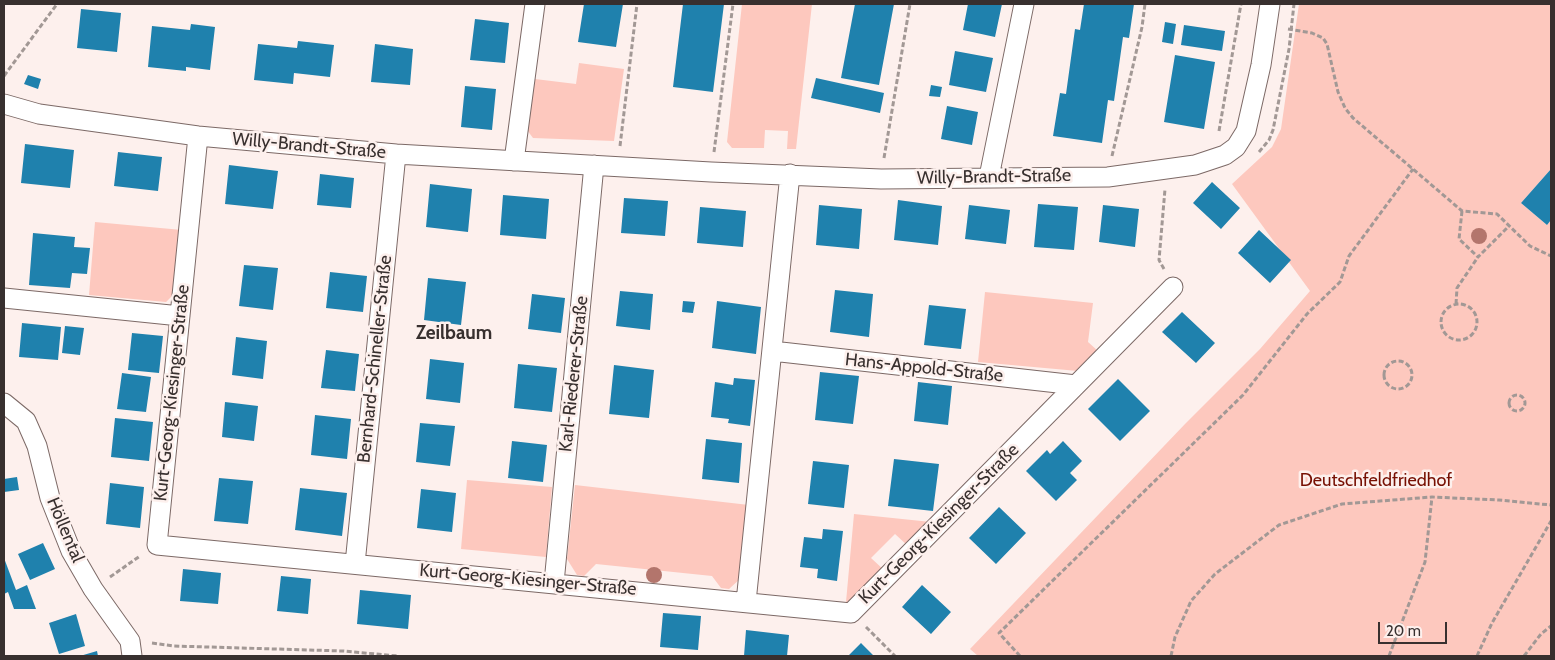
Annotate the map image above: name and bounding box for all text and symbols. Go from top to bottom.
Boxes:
street label: Willy-Brandt-Straße [231,129,387,163]
street label: Willy-Brandt-Straße [917,165,1071,189]
street label: Bernhard-Schineller-Straße [353,254,397,464]
street label: Kurt-Georg-Kiesinger-Straße [150,284,194,502]
street label: Karl-Riederer-Straße [555,295,593,453]
district label: Zeilbaum [416,322,492,344]
street label: Hans-Appold-Straße [844,349,1004,387]
street label: Kurt-Georg-Kiesinger-Straße [854,439,1024,609]
park label: Deutschfeldfriedhof [1300,470,1452,492]
street label: Höllental [42,494,88,566]
street label: Kurt-Georg-Kiesinger-Straße [419,560,637,600]
scale bar [1380,612,1449,644]
text: 20 m [1386,622,1421,640]

